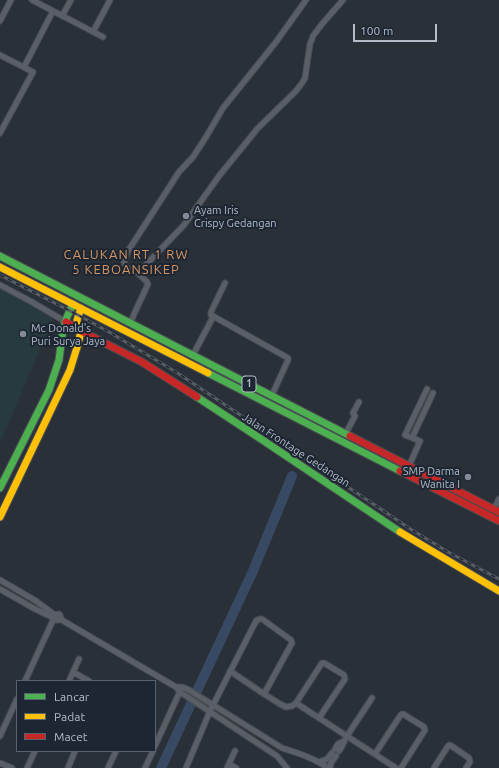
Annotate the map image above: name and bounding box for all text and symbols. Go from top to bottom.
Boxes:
scale bar [355,16,439,42]
text: 100 m [360,24,393,37]
place label: Ayam Iris Crispy Gedangan [194,203,277,229]
marker: Ayam Iris Crispy Gedangan [181,211,191,221]
district label: CALUKAN RT 1 RW 5 KEBOANSIKEP [64,247,188,278]
place label: Mc Donald's Puri Surya Jaya [31,321,105,347]
marker: Mc Donald's Puri Surya Jaya [18,329,28,339]
road number: 1 [242,376,256,392]
street label: Jalan Frontage Gedangan [240,410,352,490]
place label: SMP Darma Wanita I [403,464,460,490]
marker: SMP Darma Wanita I [463,472,473,482]
legend [16,680,156,752]
text: Lancar [54,690,89,703]
text: Padat [54,710,85,723]
text: Macet [54,730,87,743]

